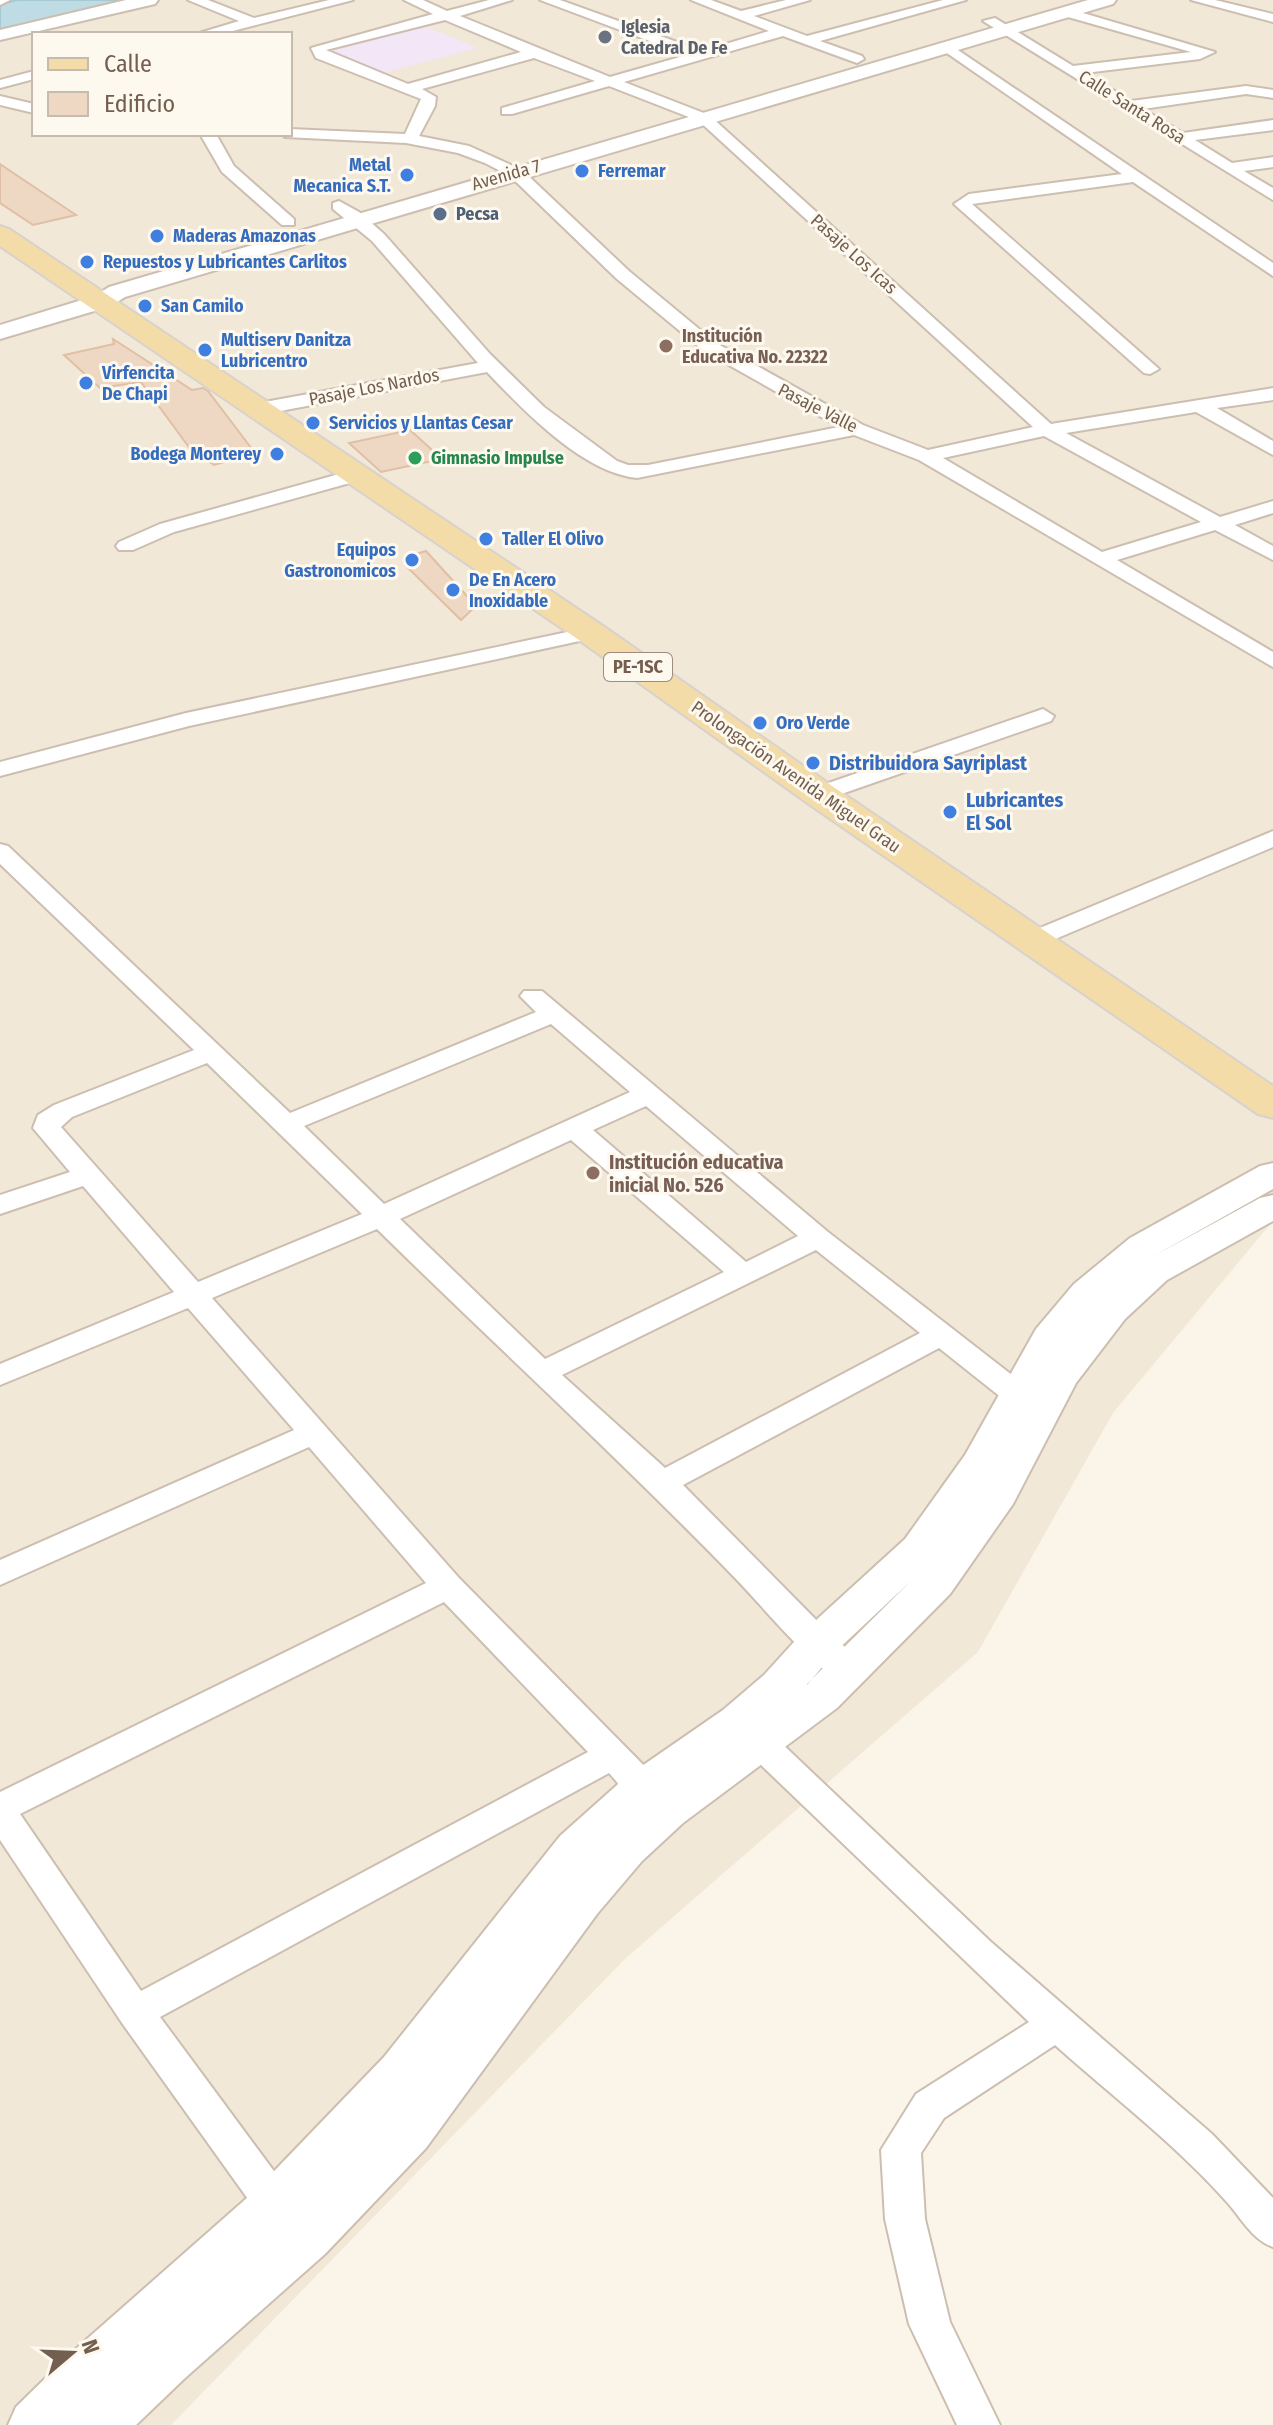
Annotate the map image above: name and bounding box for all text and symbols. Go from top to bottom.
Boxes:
place label: Iglesia Catedral De Fe [621,16,728,59]
marker: Iglesia Catedral De Fe [596,28,614,46]
legend [32,32,292,136]
text: Calle [104,50,152,78]
street label: Calle Santa Rosa [1075,65,1190,149]
text: Edificio [104,90,175,118]
place label: Metal Mecanica S.T. [294,154,391,197]
street label: Avenida 7 [469,155,543,195]
place label: Ferremar [598,160,666,182]
marker: Ferremar [573,162,591,180]
marker: Metal Mecanica S.T. [398,166,416,184]
place label: Pecsa [456,203,499,225]
marker: Pecsa [431,205,449,223]
street label: Pasaje Los Icas [806,209,902,299]
place label: Maderas Amazonas [173,225,316,247]
marker: Maderas Amazonas [148,227,166,245]
place label: Repuestos y Lubricantes Carlitos [103,251,347,273]
marker: Repuestos y Lubricantes Carlitos [78,253,96,271]
place label: San Camilo [161,295,244,317]
marker: San Camilo [136,297,154,315]
place label: Institución Educativa No. 22322 [682,325,828,368]
place label: Multiserv Danitza Lubricentro [221,329,351,372]
marker: Institución Educativa No. 22322 [657,337,675,355]
marker: Multiserv Danitza Lubricentro [196,341,214,359]
place label: Virfencita De Chapi [101,362,175,405]
street label: Pasaje Los Nardos [307,364,441,410]
marker: Virfencita De Chapi [77,374,95,392]
street label: Pasaje Valle [775,379,862,437]
place label: Servicios y Llantas Cesar [329,412,513,434]
marker: Servicios y Llantas Cesar [304,414,322,432]
place label: Bodega Monterey [130,443,261,465]
marker: Bodega Monterey [268,445,286,463]
place label: Gimnasio Impulse [431,447,564,469]
marker: Gimnasio Impulse [406,449,424,467]
place label: Taller El Olivo [502,528,604,550]
marker: Taller El Olivo [477,530,495,548]
place label: Equipos Gastronomicos [284,539,396,582]
marker: Equipos Gastronomicos [403,551,421,569]
place label: De En Acero Inoxidable [469,569,557,612]
marker: De En Acero Inoxidable [444,581,462,599]
road number: PE-1SC [604,653,672,681]
street label: Prolongación Avenida Miguel Grau [687,696,905,858]
place label: Oro Verde [776,712,850,734]
marker: Oro Verde [751,714,769,732]
place label: Distribuidora Sayriplast [829,751,1028,775]
marker: Distribuidora Sayriplast [804,754,822,772]
place label: Lubricantes El Sol [966,788,1063,835]
marker: Lubricantes El Sol [941,803,959,821]
place label: Institución educativa inicial No. 526 [609,1150,784,1197]
marker: Institución educativa inicial No. 526 [584,1164,602,1182]
north arrow [32,2313,112,2393]
text: N [76,2336,105,2357]

